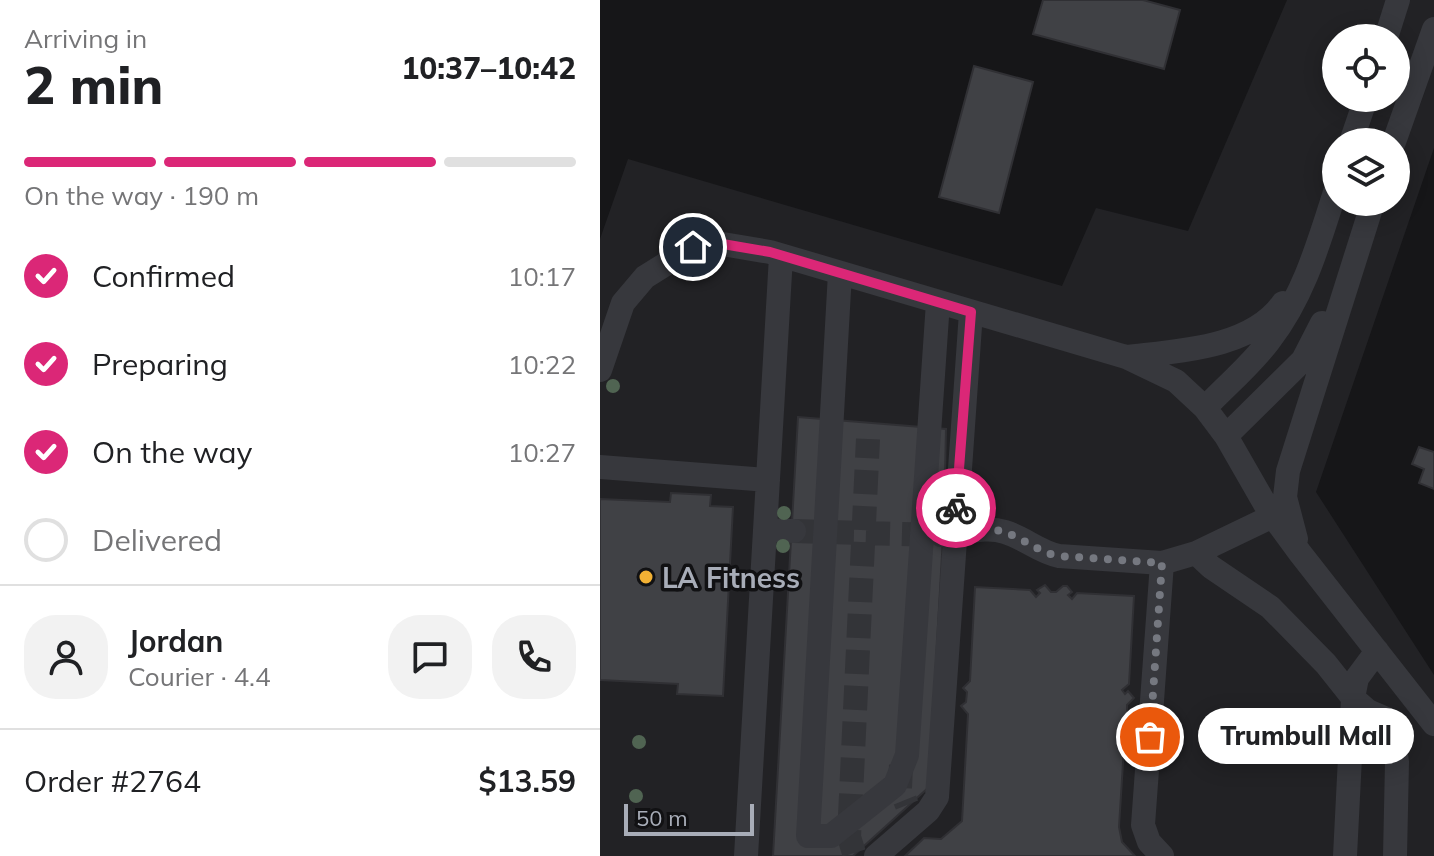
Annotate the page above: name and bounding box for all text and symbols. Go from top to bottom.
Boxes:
text: Arriving in [24,22,147,55]
map controls [1322,24,1410,216]
button: locate [1322,24,1410,112]
text: 10:37–10:42 [401,49,576,87]
text: 2 min [24,52,163,117]
button: layers [1322,128,1410,216]
text: On the way · 190 m [24,179,259,212]
pin [659,213,727,281]
icon: home [671,225,715,269]
icon: check [24,254,68,298]
text: Confirmed [92,257,235,295]
text: 10:17 [508,260,576,293]
icon: check [24,342,68,386]
text: Preparing [92,345,228,383]
text: 10:22 [508,348,576,381]
icon: check [24,430,68,474]
text: On the way [92,433,252,471]
text: 10:27 [508,436,576,469]
courier [916,468,996,548]
icon: bike [934,486,978,530]
text: Delivered [92,521,222,559]
place label: LA Fitness [662,560,800,595]
marker: LA Fitness [637,568,655,586]
button: person [24,615,108,699]
button: chat [388,615,472,699]
button: phone [492,615,576,699]
text: Jordan [128,622,223,660]
text: Courier · 4.4 [128,660,271,693]
pin [1116,703,1184,771]
callout: Trumbull Mall [1198,709,1414,765]
icon: bag [1128,715,1172,759]
text: Trumbull Mall [1220,719,1392,752]
text: Order #2764 [24,762,201,800]
text: $13.59 [479,762,576,800]
scale bar [624,800,754,836]
text: 50 m [636,804,687,832]

